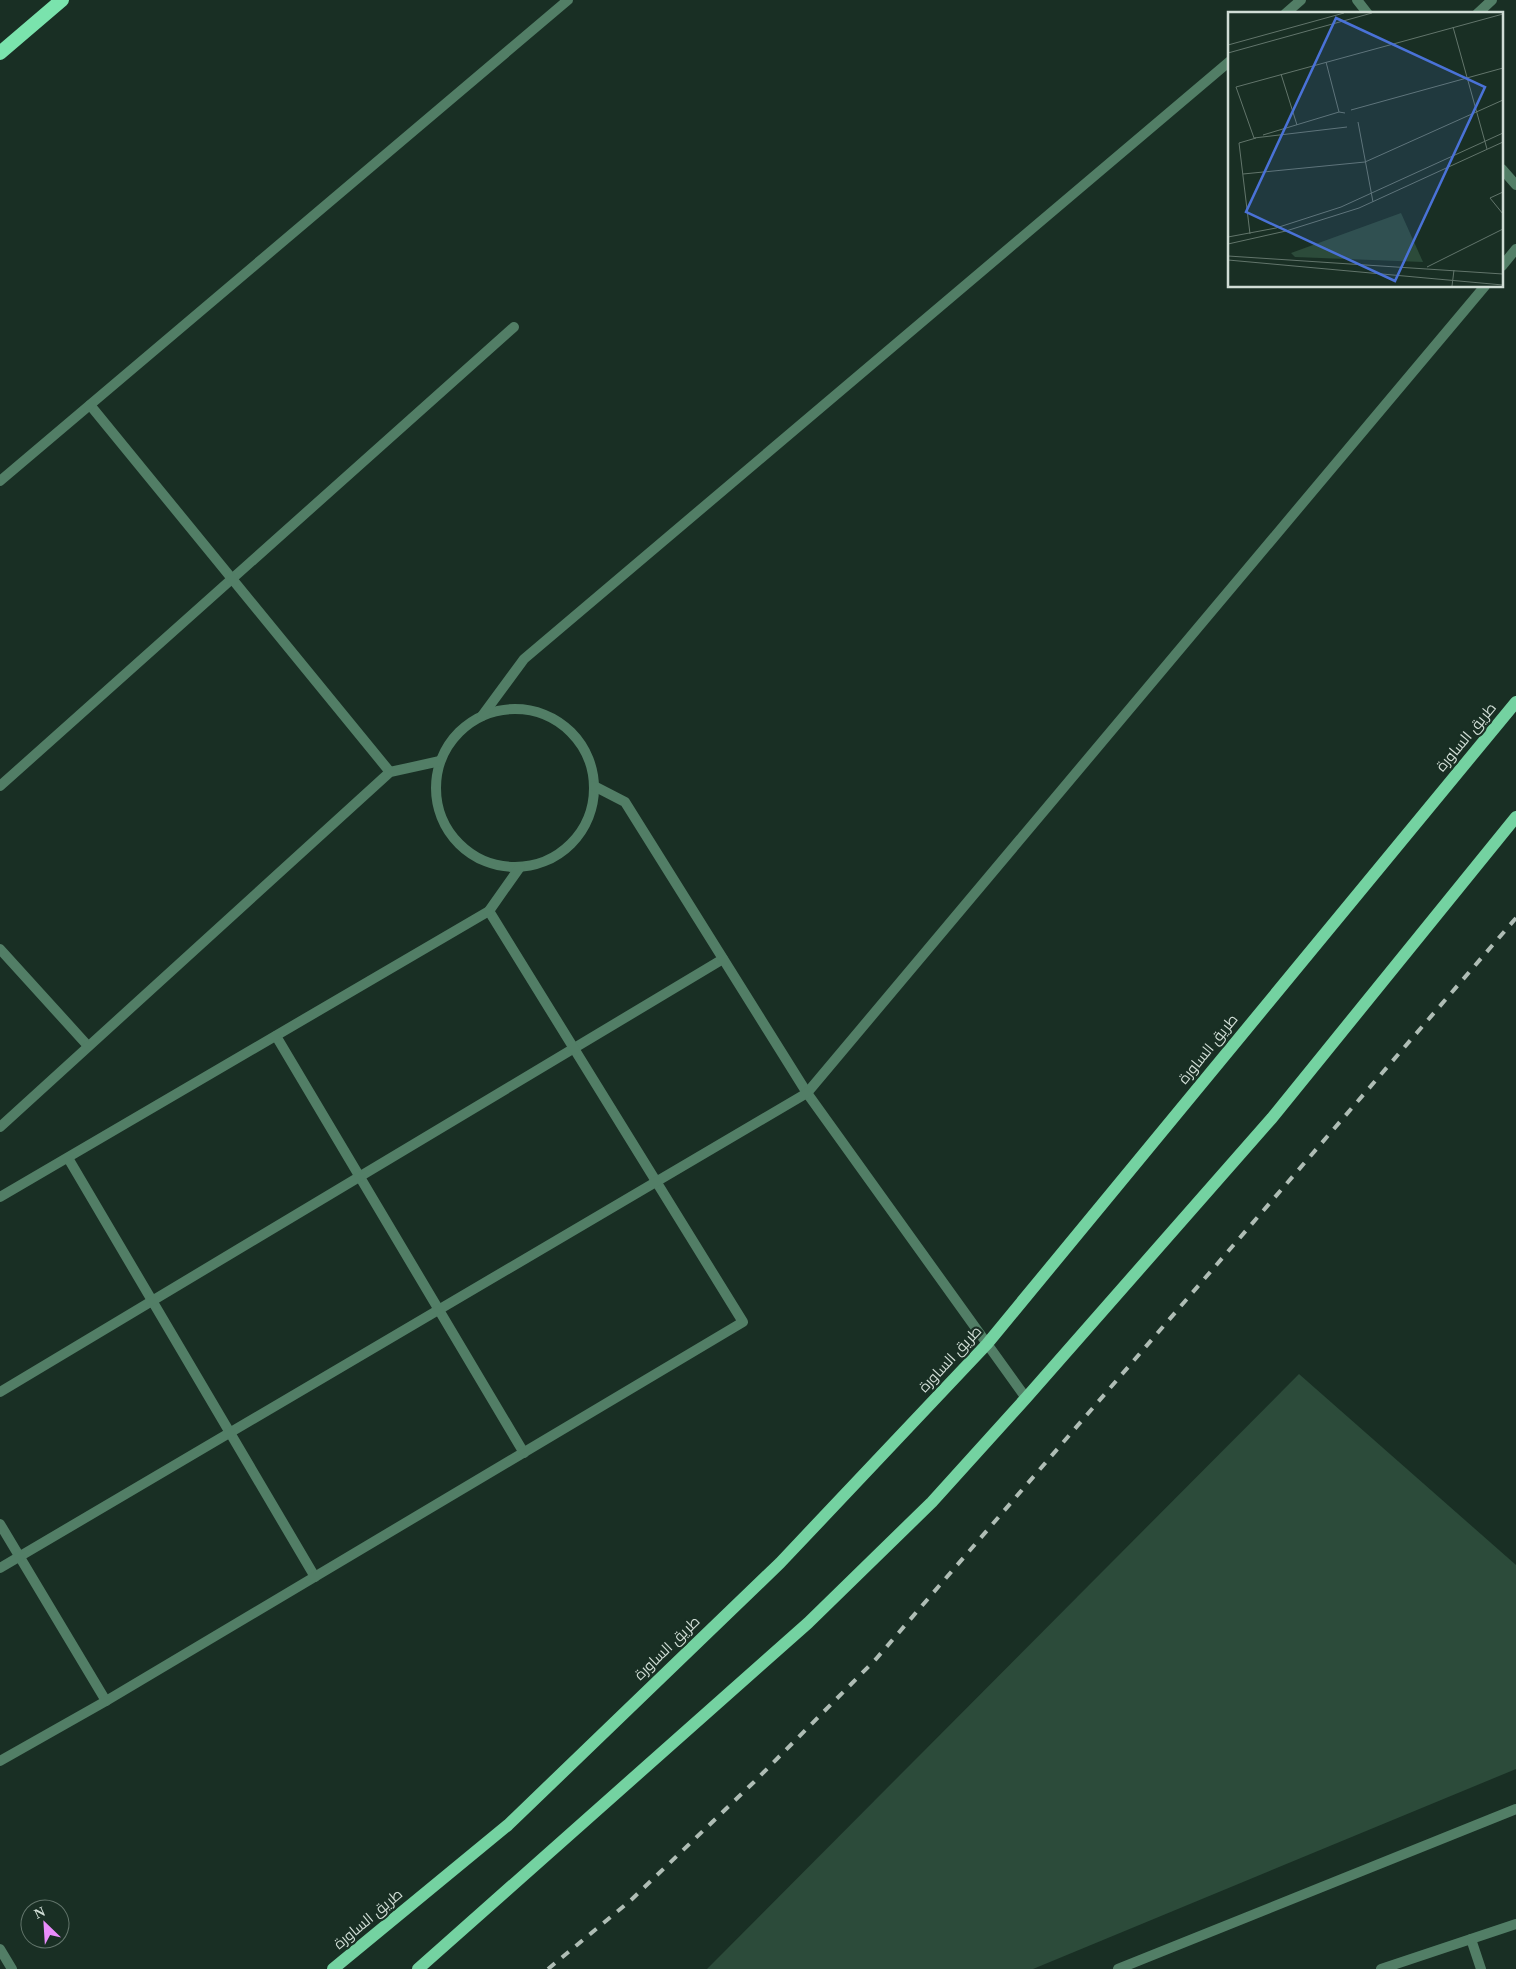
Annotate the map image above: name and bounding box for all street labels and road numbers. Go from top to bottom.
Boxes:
street label: طريق الساورة [1433,700,1501,776]
street label: طريق الساورة [1175,1011,1242,1088]
street label: طريق الساورة [915,1323,986,1397]
street label: طريق الساورة [631,1613,704,1685]
street label: طريق الساورة [331,1886,407,1954]

